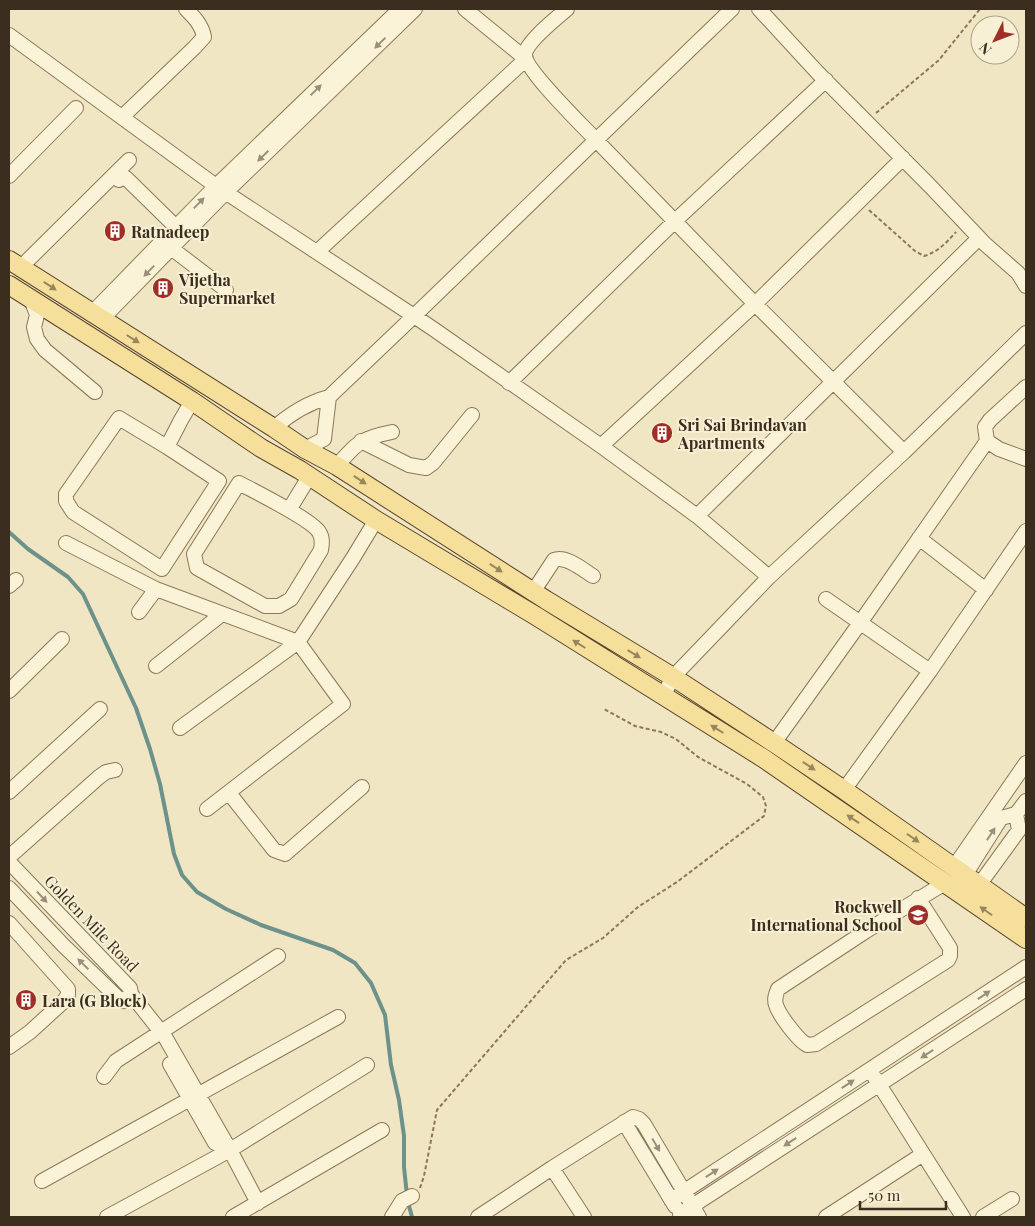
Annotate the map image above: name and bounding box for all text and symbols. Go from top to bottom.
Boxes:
north arrow [970,15,1020,65]
one-way arrow [374,37,386,49]
text: N [975,39,995,59]
one-way arrow [310,84,322,96]
one-way arrow [258,150,270,162]
one-way arrow [193,197,205,209]
building icon: Ratnadeep [103,219,127,243]
place label: Ratnadeep [131,221,209,242]
one-way arrow [143,265,155,277]
place label: Vijetha Supermarket [178,269,276,308]
building icon: Vijetha Supermarket [151,276,175,300]
one-way arrow [43,281,56,291]
one-way arrow [126,334,139,343]
place label: Sri Sai Brindavan Apartments [677,414,807,453]
building icon: Sri Sai Brindavan Apartments [650,421,674,445]
one-way arrow [353,476,366,485]
one-way arrow [490,563,503,573]
one-way arrow [572,639,585,648]
one-way arrow [628,649,641,659]
one-way arrow [710,725,723,734]
one-way arrow [802,762,816,771]
one-way arrow [846,814,860,824]
one-way arrow [987,827,996,841]
one-way arrow [906,833,919,843]
street label: Golden Mile Road [40,870,144,976]
one-way arrow [36,891,48,903]
place label: Rockwell International School [751,896,902,935]
school or university icon: Rockwell International School [906,903,930,927]
one-way arrow [979,906,993,916]
one-way arrow [77,959,89,971]
building icon: Lara (G Block) [14,988,38,1012]
place label: Lara (G Block) [42,990,147,1011]
one-way arrow [977,990,990,1000]
one-way arrow [920,1049,933,1058]
one-way arrow [841,1079,854,1089]
one-way arrow [652,1138,660,1153]
one-way arrow [784,1138,797,1147]
one-way arrow [705,1168,718,1178]
scale bar [860,1178,946,1210]
text: 50 m [868,1185,901,1205]

